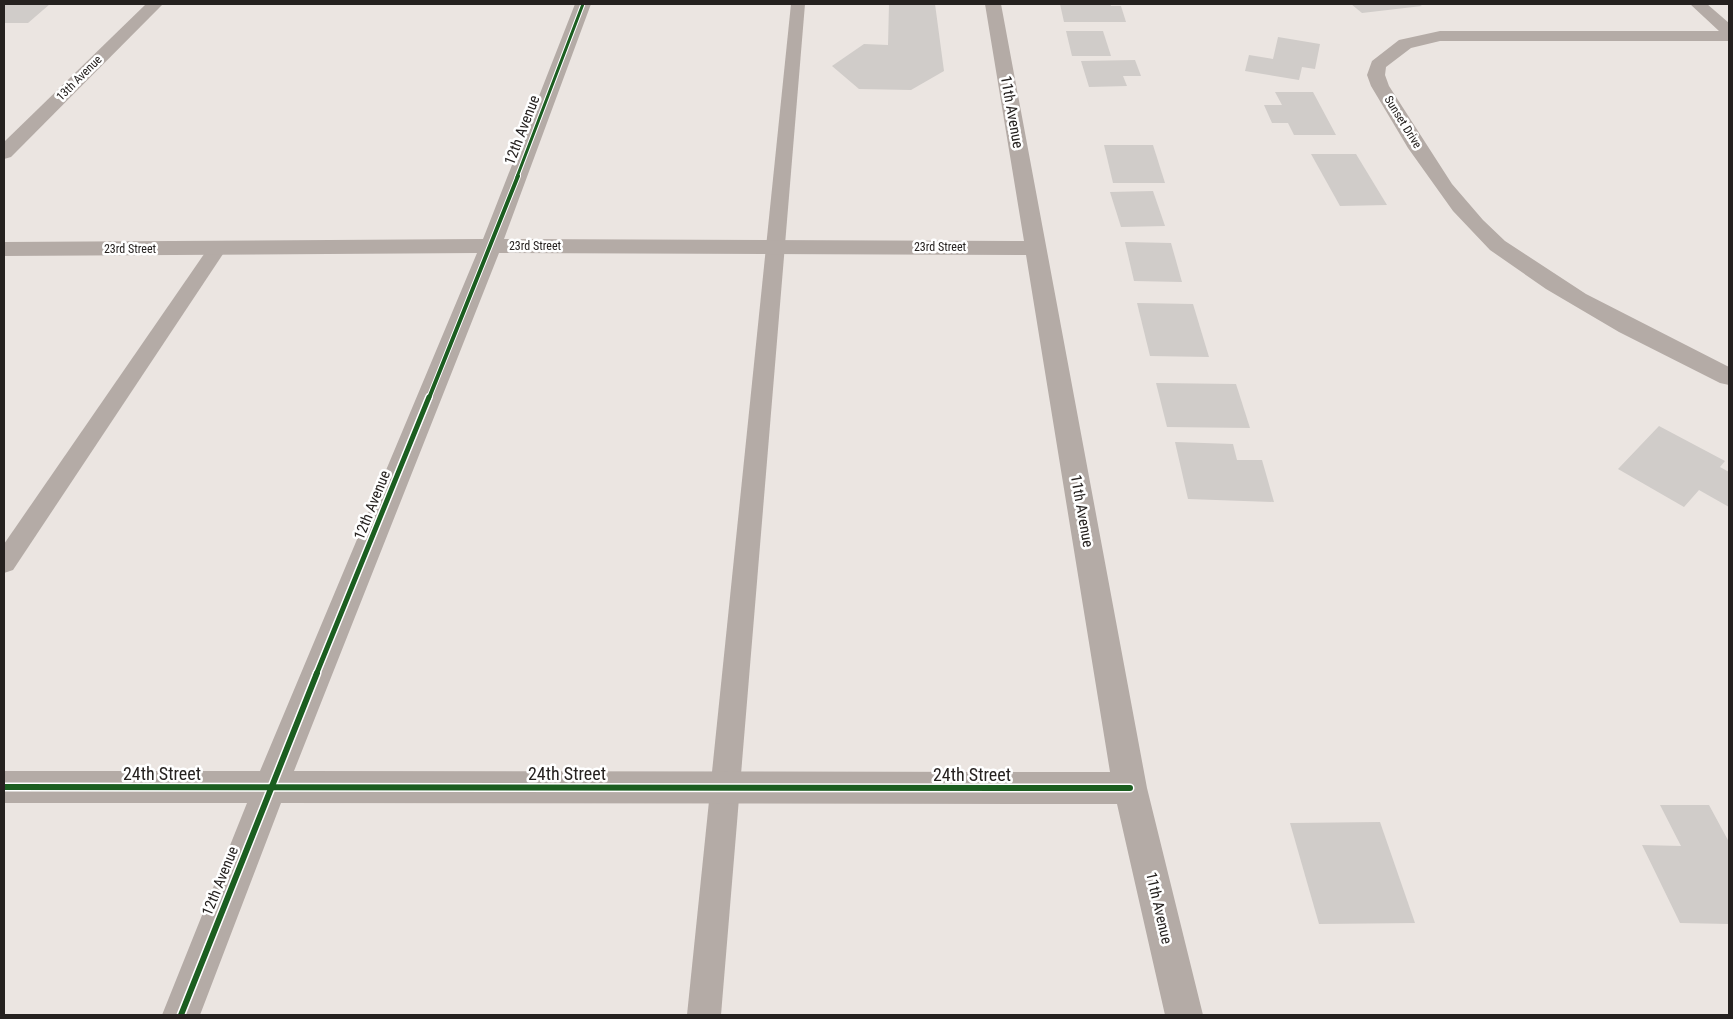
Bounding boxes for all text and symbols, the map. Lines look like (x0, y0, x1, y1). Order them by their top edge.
street label: 13th Avenue (53, 52, 105, 104)
street label: 11th Avenue (997, 74, 1027, 150)
street label: 12th Avenue (500, 93, 544, 167)
street label: Sunset Drive (1381, 93, 1425, 151)
street label: 23rd Street (509, 239, 562, 253)
street label: 23rd Street (914, 240, 967, 254)
street label: 23rd Street (104, 242, 157, 256)
street label: 12th Avenue (350, 468, 394, 542)
street label: 11th Avenue (1067, 473, 1097, 549)
street label: 24th Street (123, 763, 201, 784)
street label: 24th Street (528, 763, 606, 784)
street label: 24th Street (933, 764, 1011, 785)
street label: 12th Avenue (198, 844, 242, 918)
street label: 11th Avenue (1142, 870, 1176, 946)

